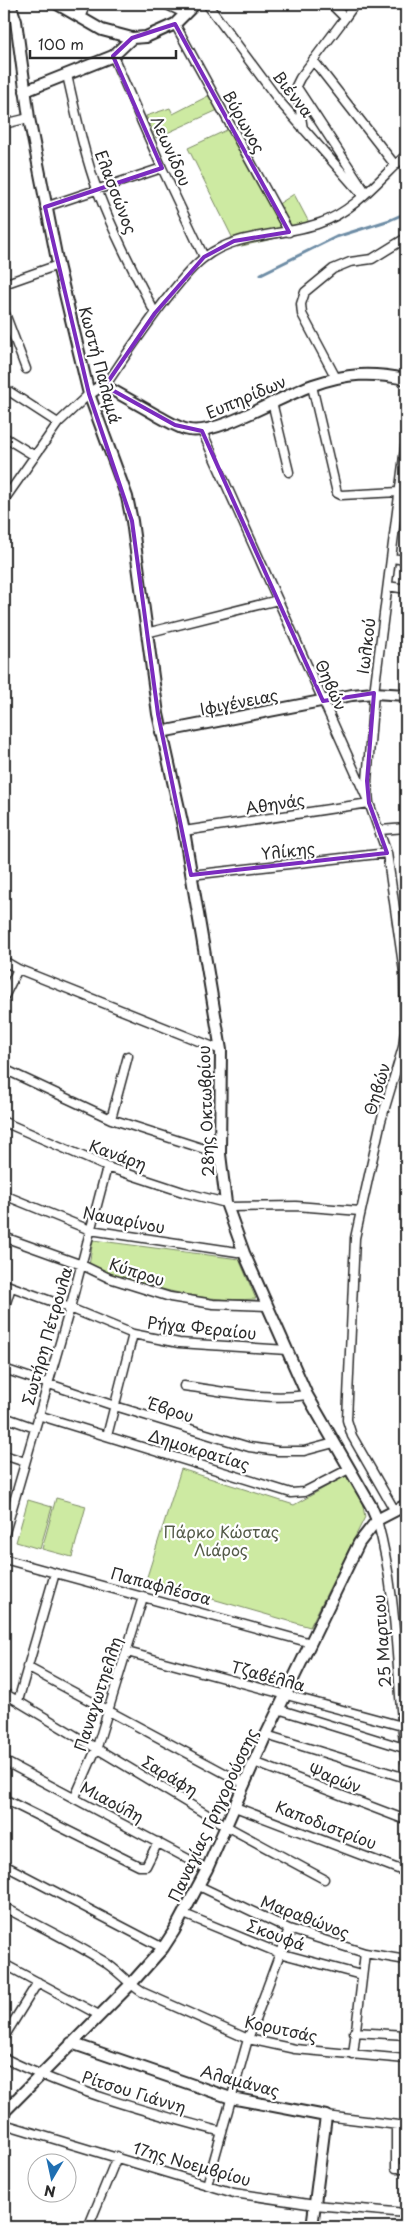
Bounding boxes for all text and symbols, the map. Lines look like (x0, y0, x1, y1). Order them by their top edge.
scale bar (30, 28, 176, 60)
text: 100 m (38, 32, 84, 55)
street label: Βιέννα (268, 65, 320, 122)
street label: Βύρωνος (218, 86, 272, 157)
street label: Λεωνίδου (146, 112, 198, 190)
street label: Ελασσώνος (90, 146, 144, 237)
street label: Κωστή Παλαμά (74, 303, 128, 426)
street label: Ευπηρίδων (202, 368, 290, 424)
street label: Ιωλκού (350, 616, 380, 675)
street label: Θηβών (310, 655, 354, 714)
street label: Ιφιγένειας (198, 682, 280, 720)
street label: Αθηνάς (243, 786, 306, 820)
street label: Υλίκης (260, 835, 316, 865)
street label: 28ης Οκτωβρίου (191, 1045, 219, 1177)
street label: Θηβών (357, 1060, 395, 1118)
street label: Κανάρη (86, 1133, 151, 1176)
street label: Ναυαρίνου (81, 1199, 167, 1239)
street label: Κύπρου (106, 1251, 168, 1291)
street label: Σωτήρη Πέτρουλα (15, 1263, 77, 1407)
street label: Ρήγα Φεραίου (146, 1309, 258, 1345)
street label: Έβρου (143, 1390, 197, 1428)
street label: Δημοκρατίας (146, 1422, 253, 1476)
park label: Πάρκο Κώστας Λιάρος (163, 1519, 279, 1561)
street label: Παπαφλέσσα (108, 1560, 214, 1610)
street label: 25 Μαρτιου (366, 1594, 396, 1688)
street label: Παναγωτηελλη (67, 1633, 127, 1754)
street label: Τζαβέλλα (228, 1654, 308, 1697)
street label: Παναγίας Γρηγορούσσης (161, 1724, 263, 1905)
street label: Σαράφη (138, 1749, 203, 1801)
street label: Ψαρών (305, 1756, 365, 1798)
street label: Μιαούλη (77, 1774, 148, 1828)
street label: Καποδιστρίου (272, 1794, 381, 1854)
street label: Μαραθώνος (258, 1888, 353, 1944)
street label: Σκουφά (244, 1912, 309, 1956)
street label: Κορυτσάς (243, 2009, 320, 2047)
street label: Αλαμάνας (198, 2058, 282, 2102)
street label: Ρίτσου Γιάννη (79, 2064, 189, 2118)
street label: 17ης Νοεμβρίου (130, 2135, 254, 2191)
north arrow (28, 2154, 78, 2204)
text: N (43, 2180, 57, 2203)

